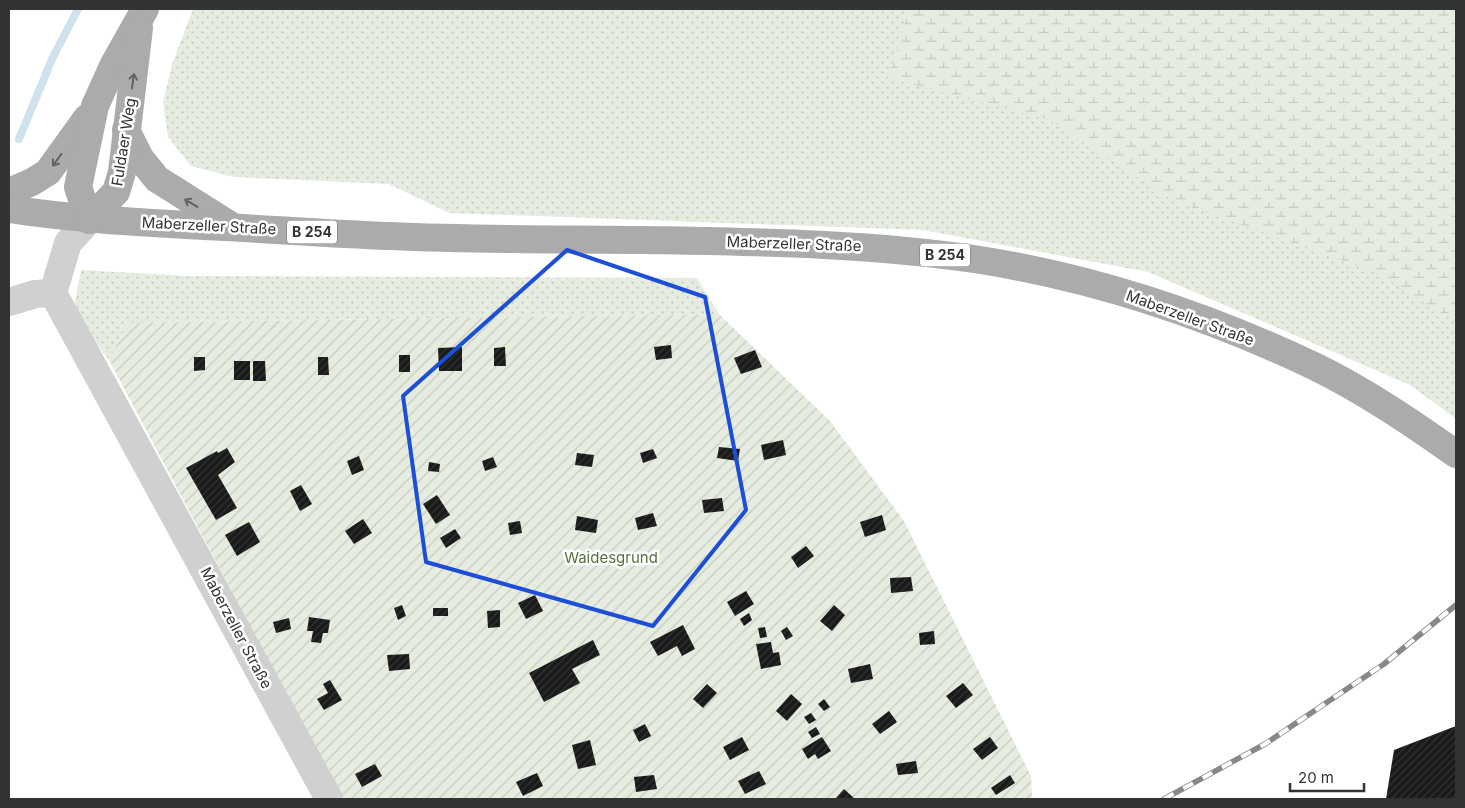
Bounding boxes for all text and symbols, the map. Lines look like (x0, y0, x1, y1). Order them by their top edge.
one-way arrow (129, 74, 139, 90)
street label: Fuldaer Weg (107, 96, 140, 187)
one-way arrow (51, 153, 62, 166)
one-way arrow (185, 197, 199, 207)
street label: Maberzeller Straße (141, 212, 277, 239)
road number: B 254 (287, 220, 337, 243)
street label: Maberzeller Straße (726, 232, 862, 255)
road number: B 254 (920, 244, 970, 266)
street label: Maberzeller Straße (1124, 286, 1257, 350)
park label: Waidesgrund (564, 548, 658, 567)
street label: Maberzeller Straße (196, 564, 276, 692)
scale bar (1290, 760, 1364, 792)
text: 20 m (1298, 768, 1334, 787)

